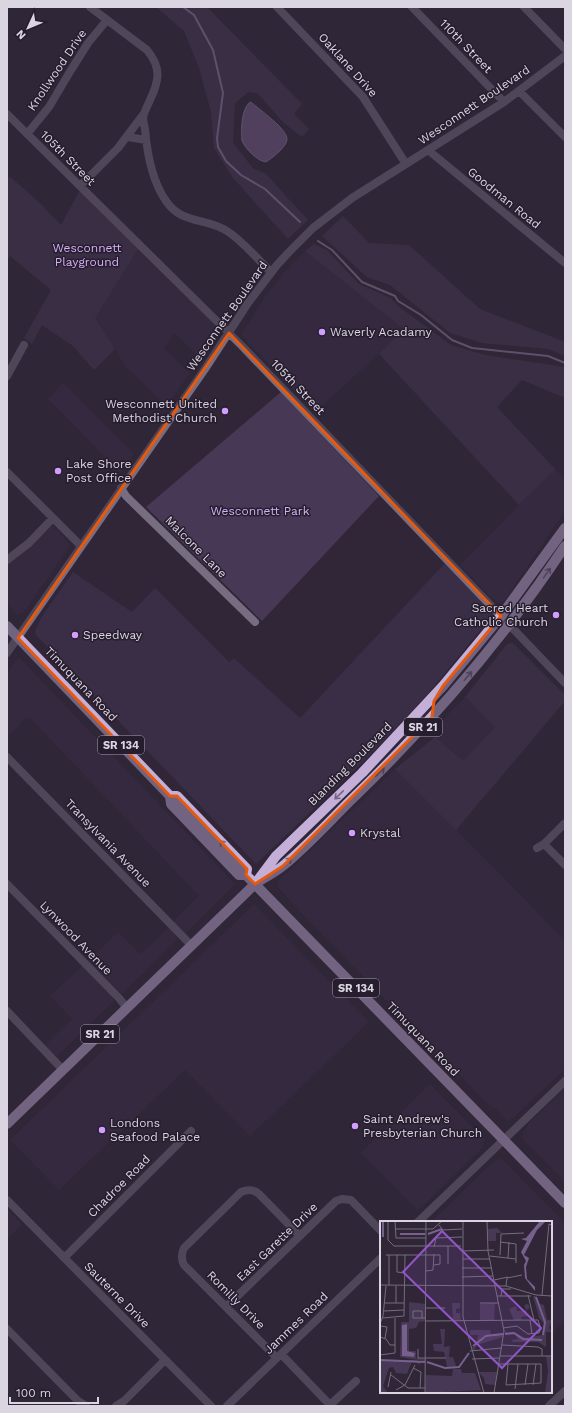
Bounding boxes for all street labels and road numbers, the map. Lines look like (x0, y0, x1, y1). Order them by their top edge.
street label: 110th Street (437, 16, 495, 76)
street label: Knollwood Drive (25, 27, 90, 113)
street label: Oaklane Drive (316, 30, 380, 100)
street label: Wesconnett Boulevard (416, 62, 532, 148)
street label: 105th Street (38, 128, 98, 188)
street label: Goodman Road (465, 164, 543, 232)
street label: Wesconnett Boulevard (184, 258, 270, 374)
street label: 105th Street (268, 356, 328, 418)
street label: Malcone Lane (162, 513, 230, 581)
street label: Timuquana Road (42, 644, 120, 724)
road number: SR 21 (404, 718, 442, 736)
street label: Blanding Boulevard (305, 719, 395, 809)
road number: SR 134 (98, 736, 144, 754)
street label: Transylvania Avenue (62, 796, 154, 890)
street label: Lynwood Avenue (37, 898, 115, 978)
road number: SR 134 (333, 979, 379, 997)
street label: Timuquana Road (384, 999, 462, 1079)
road number: SR 21 (81, 1025, 119, 1043)
street label: Chadroe Road (85, 1152, 153, 1220)
street label: East Garette Drive (234, 1200, 320, 1284)
street label: Sauterne Drive (81, 1259, 153, 1331)
street label: Romilly Drive (204, 1268, 268, 1332)
street label: Jammes Road (261, 1289, 331, 1357)

